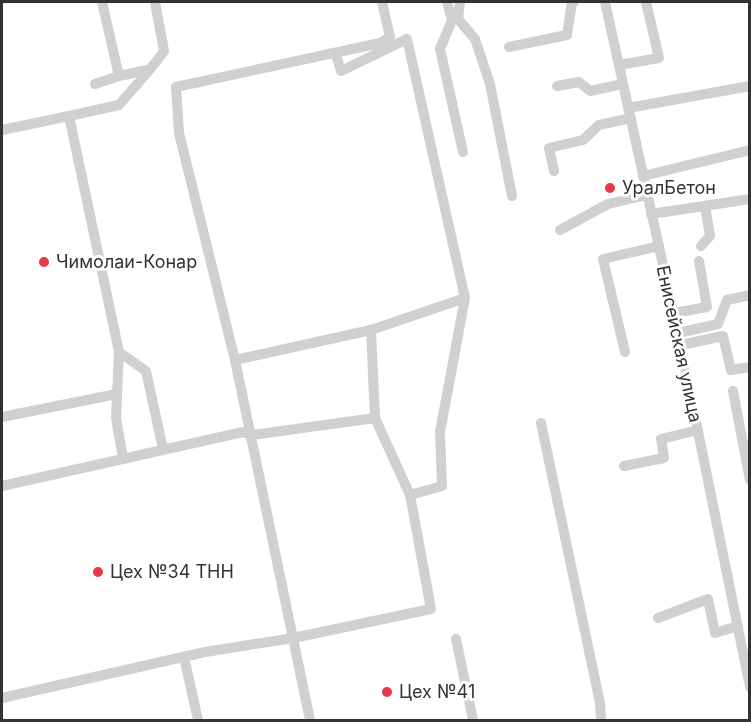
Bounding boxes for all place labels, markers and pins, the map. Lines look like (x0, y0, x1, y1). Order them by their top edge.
place label: УралБетон (622, 177, 716, 198)
marker: УралБетон (603, 181, 617, 195)
place label: Чимолаи-Конар (56, 251, 197, 272)
marker: Чимолаи-Конар (37, 255, 51, 269)
place label: Цех №34 ТНН (110, 561, 234, 582)
marker: Цех №34 ТНН (91, 565, 105, 579)
place label: Цех №41 (399, 681, 475, 702)
marker: Цех №41 (380, 685, 394, 699)

